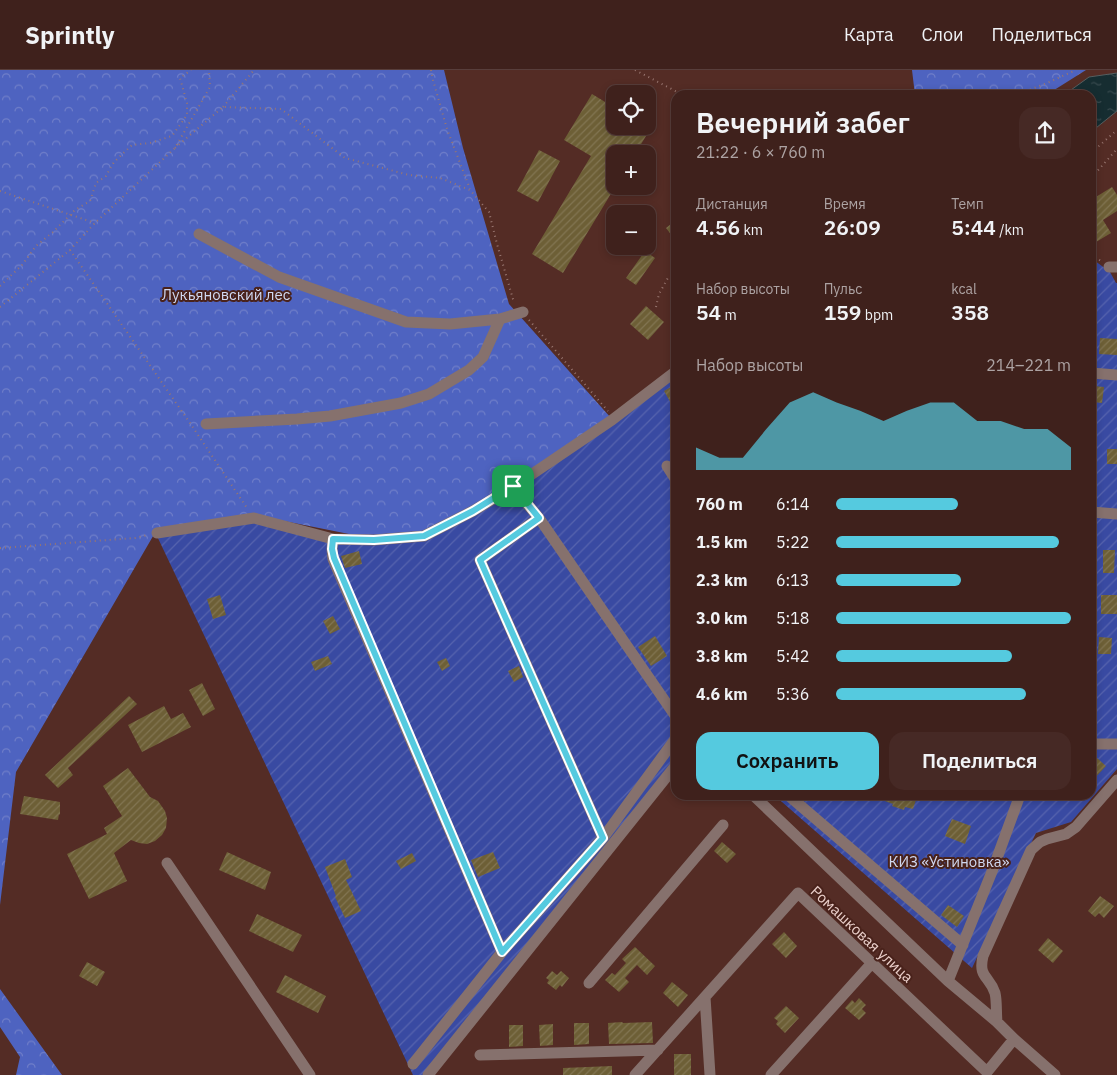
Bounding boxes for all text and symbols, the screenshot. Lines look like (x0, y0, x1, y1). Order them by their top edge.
text: Sprintly (25, 19, 115, 51)
text: Карта (844, 23, 894, 46)
text: Слои (922, 23, 964, 46)
text: Поделиться (992, 23, 1092, 46)
map controls (606, 85, 656, 255)
button: locate (606, 85, 656, 135)
text: Вечерний забег (696, 104, 910, 141)
button: share (1019, 107, 1071, 159)
text: 21:22 · 6 × 760 m (696, 142, 825, 162)
button: + (606, 145, 656, 195)
text: Дистанция (696, 195, 768, 213)
text: Время (824, 195, 866, 213)
text: Темп (951, 195, 984, 213)
button: − (606, 205, 656, 255)
text: 4.56 (696, 213, 740, 241)
text: 26:09 (824, 213, 881, 241)
text: 5:44 (951, 213, 996, 241)
text: km (740, 221, 763, 239)
text: /km (996, 221, 1024, 239)
text: Набор высоты (696, 280, 790, 298)
text: Пульс (824, 280, 862, 298)
text: kcal (951, 280, 977, 298)
park label: Лукьяновский лес (162, 285, 291, 304)
text: 54 (696, 298, 721, 326)
text: 159 (824, 298, 861, 326)
text: 358 (951, 298, 989, 326)
text: m (721, 306, 737, 324)
text: bpm (861, 306, 893, 324)
text: Набор высоты (696, 355, 803, 375)
text: 214–221 m (986, 355, 1071, 375)
pin (492, 465, 534, 507)
icon: arrive (499, 472, 527, 500)
text: 760 m (696, 494, 743, 514)
text: 6:14 (776, 494, 809, 514)
text: 1.5 km (696, 532, 747, 552)
text: 5:22 (776, 532, 809, 552)
text: 2.3 km (696, 570, 747, 590)
text: 6:13 (776, 570, 809, 590)
text: 3.0 km (696, 608, 747, 628)
text: 5:18 (776, 608, 809, 628)
text: 3.8 km (696, 646, 747, 666)
text: 5:42 (776, 646, 809, 666)
text: 4.6 km (696, 684, 747, 704)
text: 5:36 (776, 684, 809, 704)
button: Сохранить (696, 732, 879, 790)
button: Поделиться (889, 732, 1071, 790)
park label: КИЗ «Устиновка» (889, 852, 1010, 871)
street label: Ромашковая улица (807, 882, 917, 986)

